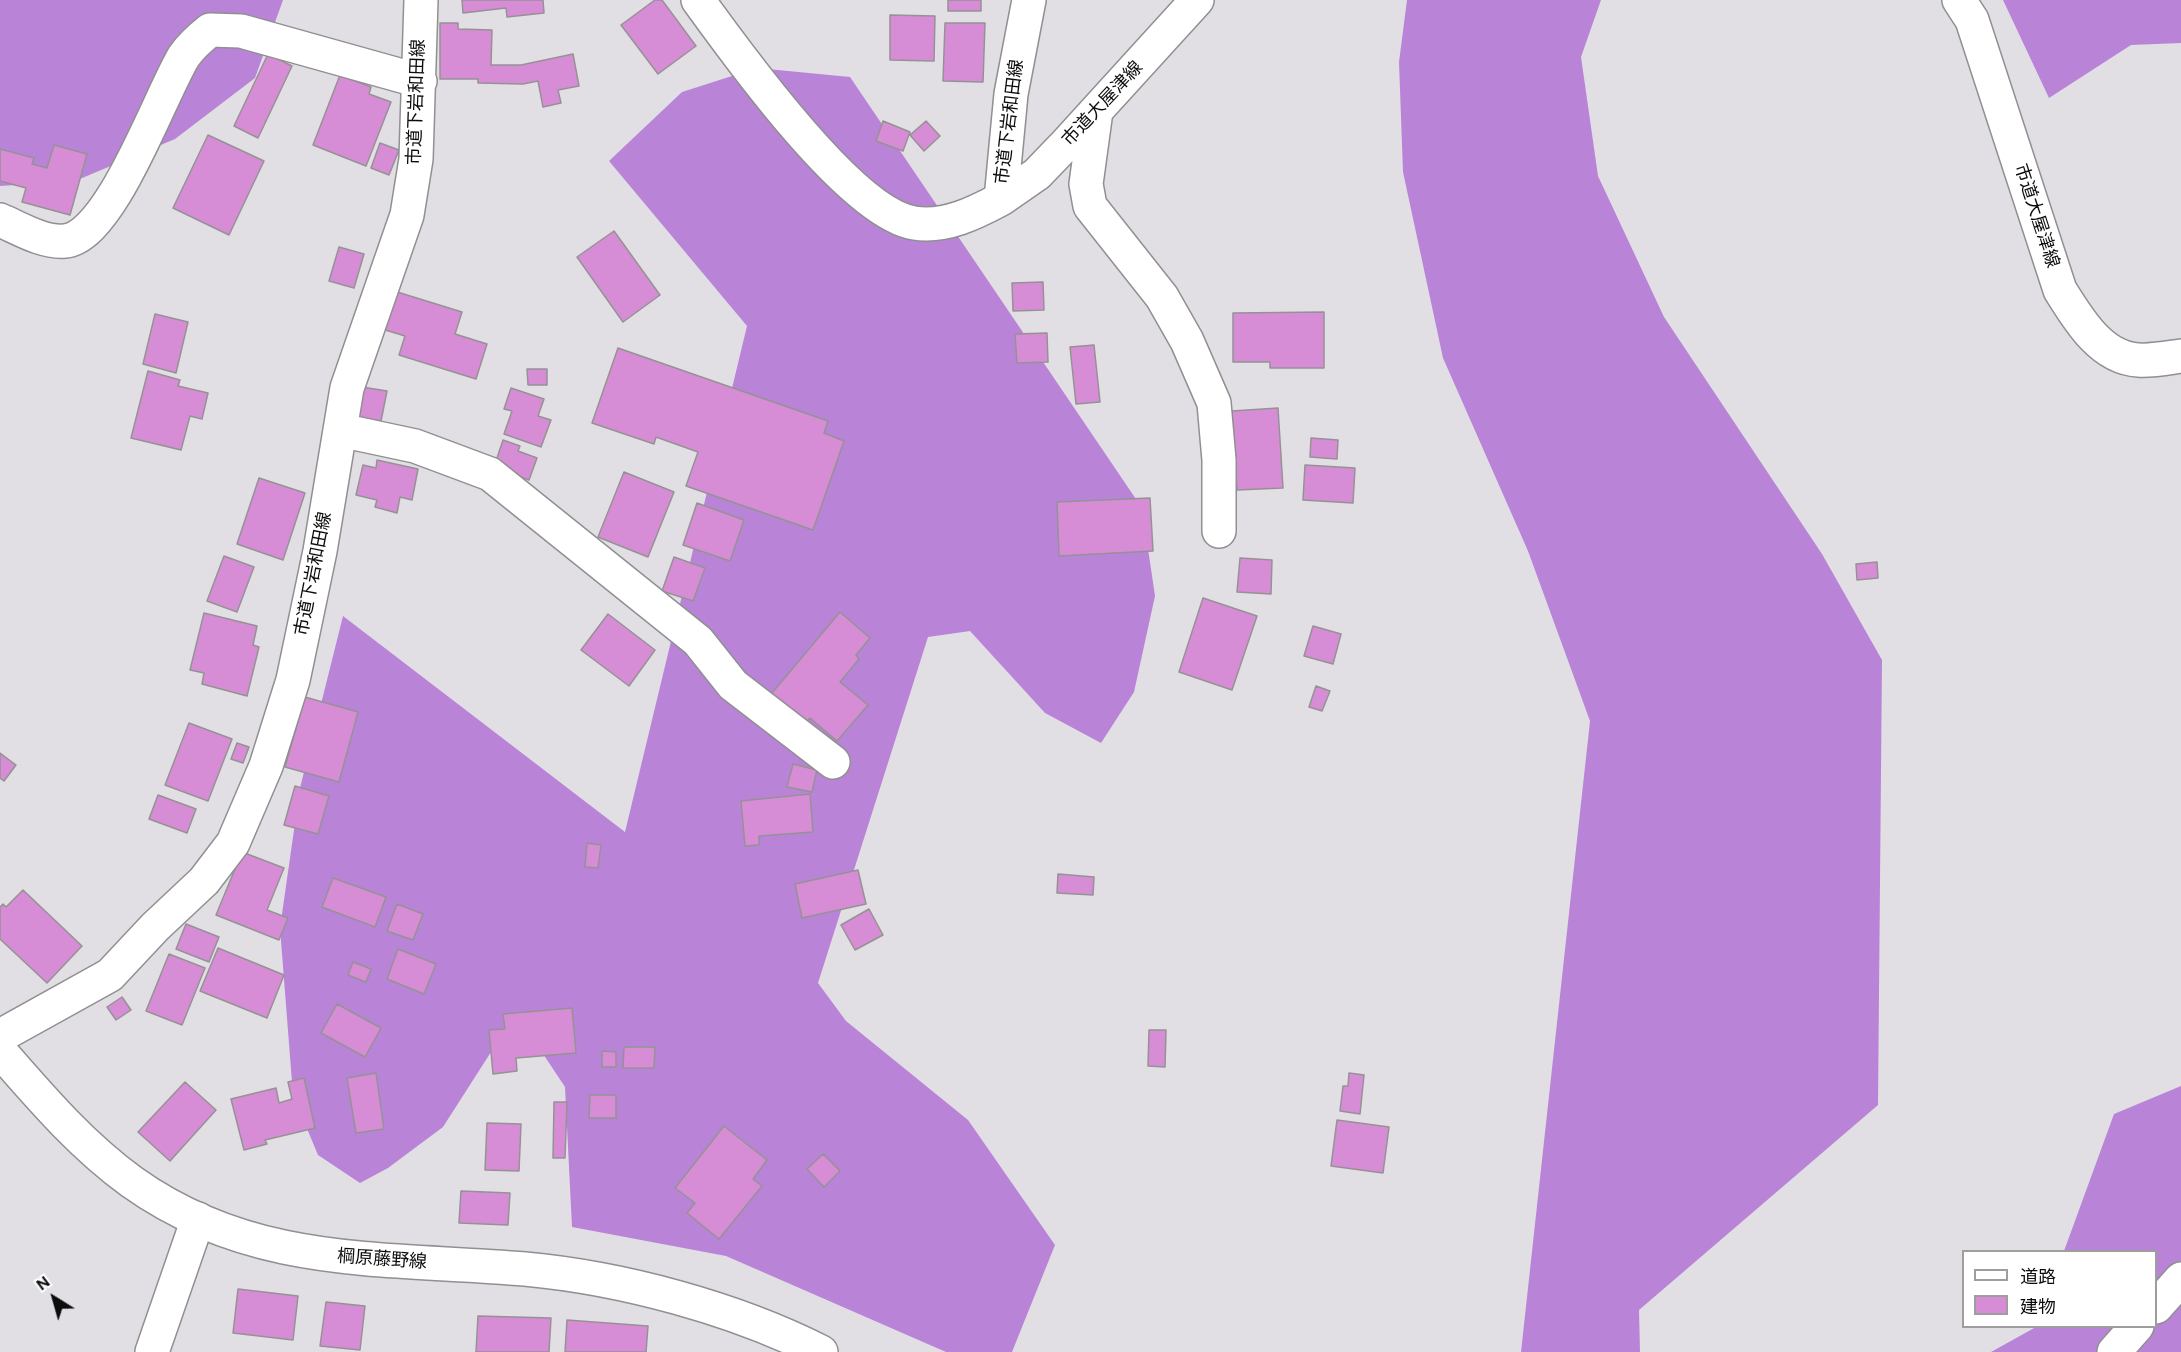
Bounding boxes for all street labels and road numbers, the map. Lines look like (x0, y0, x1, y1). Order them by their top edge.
street label: 市道下岩和田線 (404, 39, 430, 165)
street label: 市道大屋津線 (1058, 57, 1148, 151)
street label: 市道下岩和田線 (992, 58, 1028, 186)
street label: 市道大屋津線 (2009, 161, 2063, 271)
street label: 市道下岩和田線 (291, 510, 337, 638)
street label: 棡原藤野線 (336, 1246, 428, 1274)

